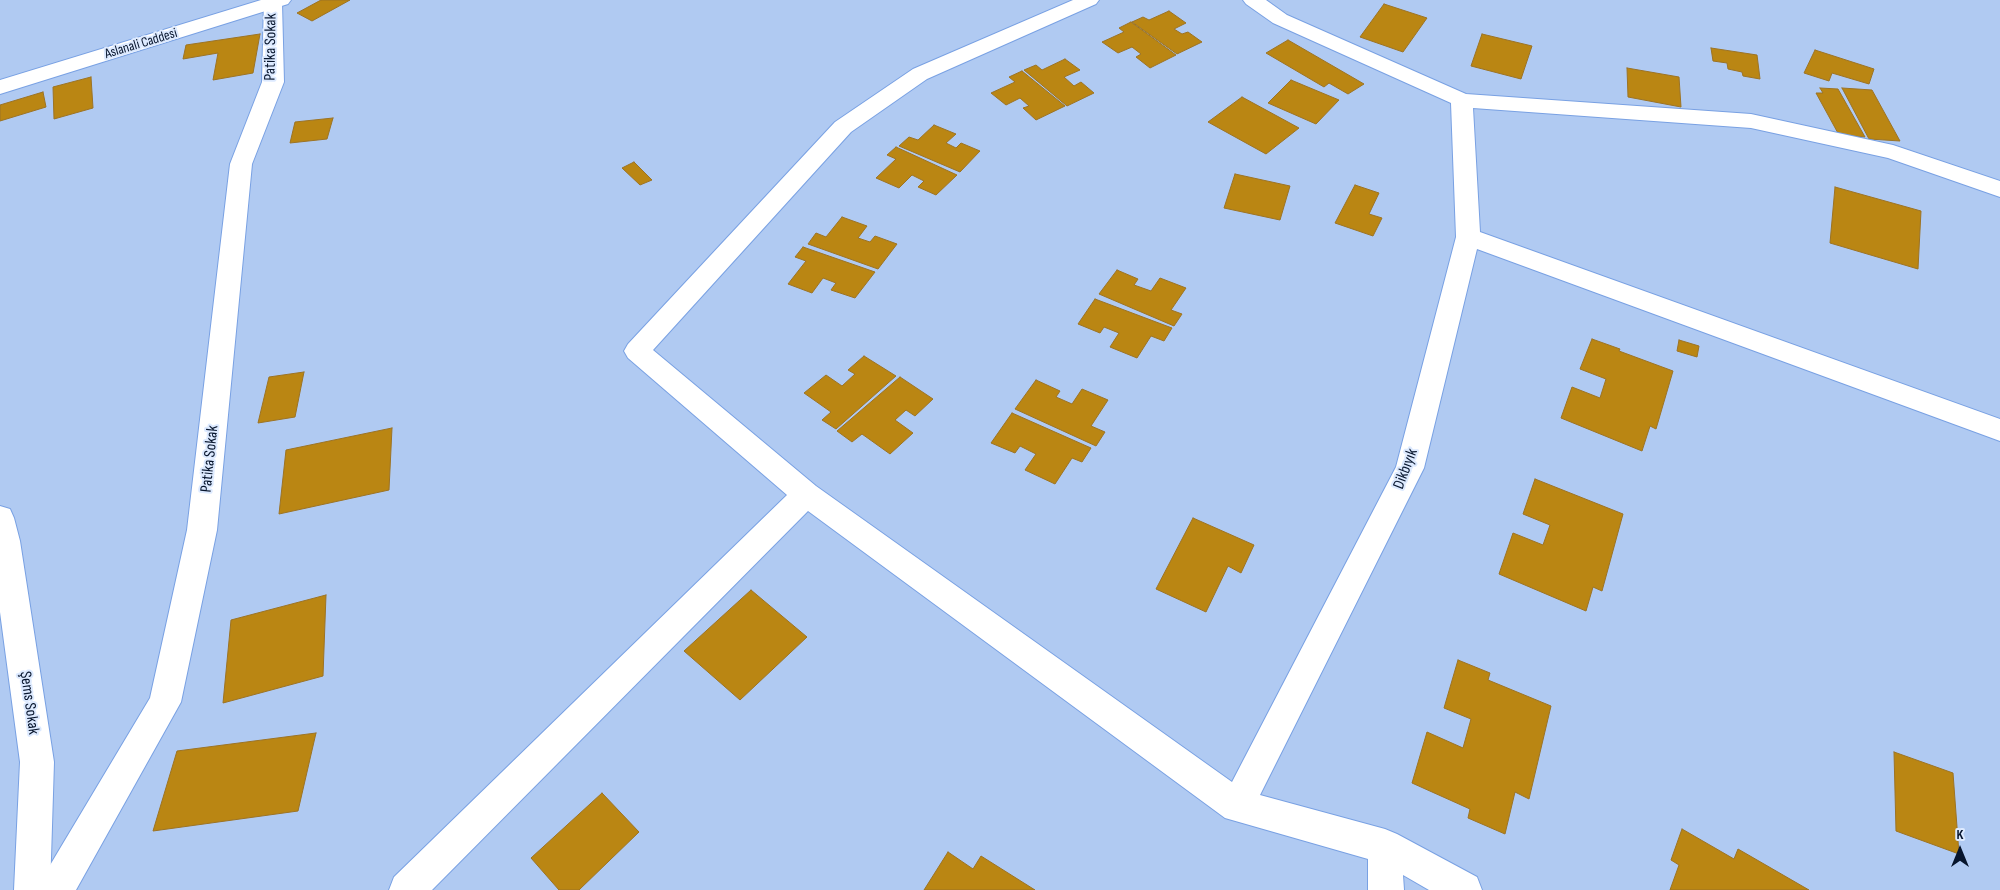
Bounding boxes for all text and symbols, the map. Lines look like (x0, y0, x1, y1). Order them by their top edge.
street label: Patika Sokak (261, 13, 281, 81)
street label: Aslanali Caddesi (103, 25, 179, 63)
street label: Patika Sokak (197, 425, 223, 493)
street label: Dikbıyık (1390, 446, 1422, 492)
street label: Şems Sokak (15, 670, 43, 736)
north arrow (1935, 825, 1985, 875)
text: K (1957, 826, 1963, 843)

